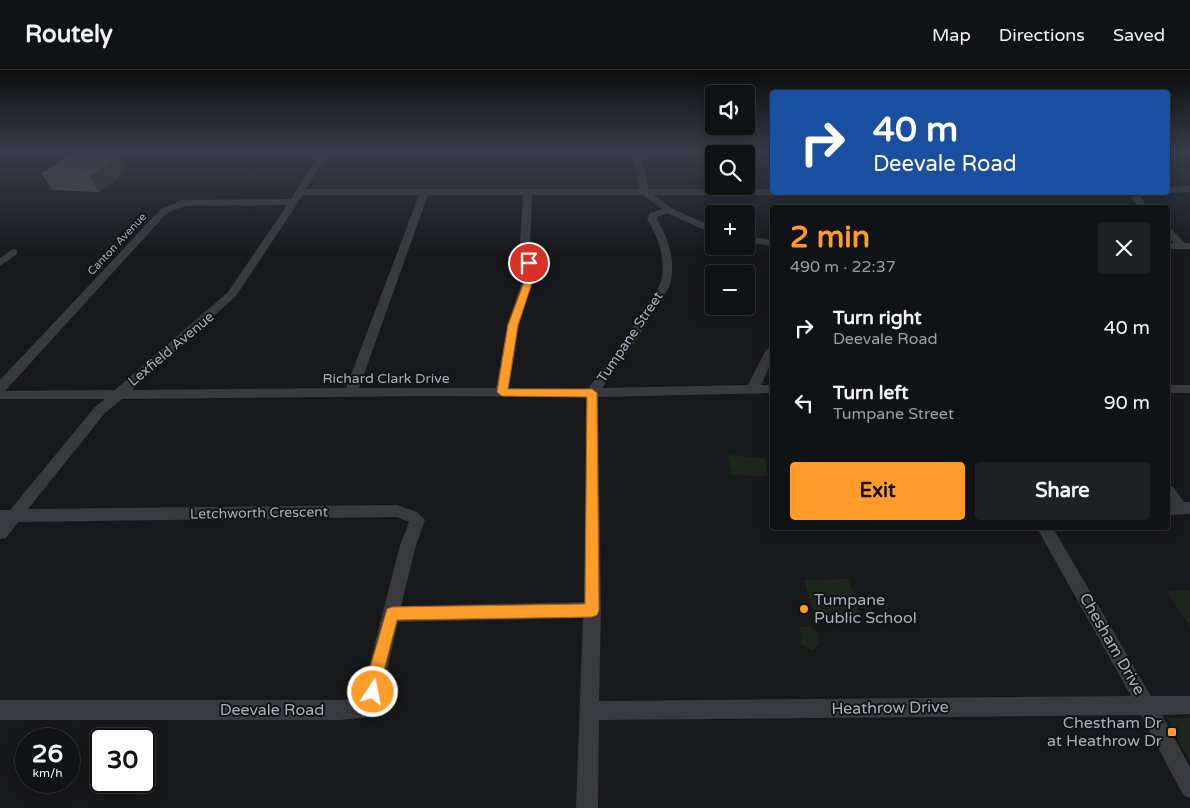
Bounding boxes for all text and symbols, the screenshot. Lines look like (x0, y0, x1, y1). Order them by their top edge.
text: Routely (25, 20, 113, 49)
text: Map (932, 24, 971, 46)
text: Directions (999, 24, 1085, 46)
text: Saved (1113, 24, 1165, 46)
map controls (705, 85, 755, 315)
button: sound (705, 85, 755, 135)
text: 40 m (873, 109, 958, 151)
icon: right (790, 110, 855, 175)
button: search (705, 145, 755, 195)
text: Deevale Road (873, 151, 1017, 177)
button: + (705, 205, 755, 255)
street label: Canton Avenue (85, 210, 149, 278)
text: 2 min (790, 219, 870, 256)
button: close (1098, 222, 1150, 274)
pin (508, 242, 550, 284)
icon: arrive (515, 249, 543, 277)
text: 490 m · 22:37 (790, 257, 896, 277)
button: − (705, 265, 755, 315)
street label: Tumpane Street (593, 288, 667, 386)
text: Turn right (833, 307, 921, 329)
street label: Lexfield Avenue (125, 308, 217, 390)
icon: right (790, 314, 818, 342)
text: 40 m (1104, 317, 1150, 339)
text: Deevale Road (833, 329, 938, 349)
street label: Richard Clark Drive (322, 370, 450, 387)
text: Turn left (833, 382, 909, 404)
icon: left (790, 389, 818, 417)
text: 90 m (1104, 392, 1150, 414)
text: Tumpane Street (833, 404, 954, 424)
button: Exit (790, 462, 965, 520)
button: Share (975, 462, 1150, 520)
street label: Letchworth Crescent (190, 503, 329, 523)
street label: Chesham Drive (1075, 589, 1149, 699)
place label: Tumpane Public School (814, 590, 917, 628)
marker: Tumpane Public School (798, 603, 810, 615)
position arrow (346, 665, 398, 717)
street label: Heathrow Drive (831, 697, 949, 719)
street label: Deevale Road (220, 700, 324, 720)
place label: Chestham Dr at Heathrow Dr (1047, 713, 1163, 751)
marker: Chestham Dr at Heathrow Dr (1166, 726, 1178, 738)
speed limit sign: 30 (90, 728, 155, 793)
text: 26 (32, 739, 63, 769)
text: km/h (32, 766, 63, 780)

